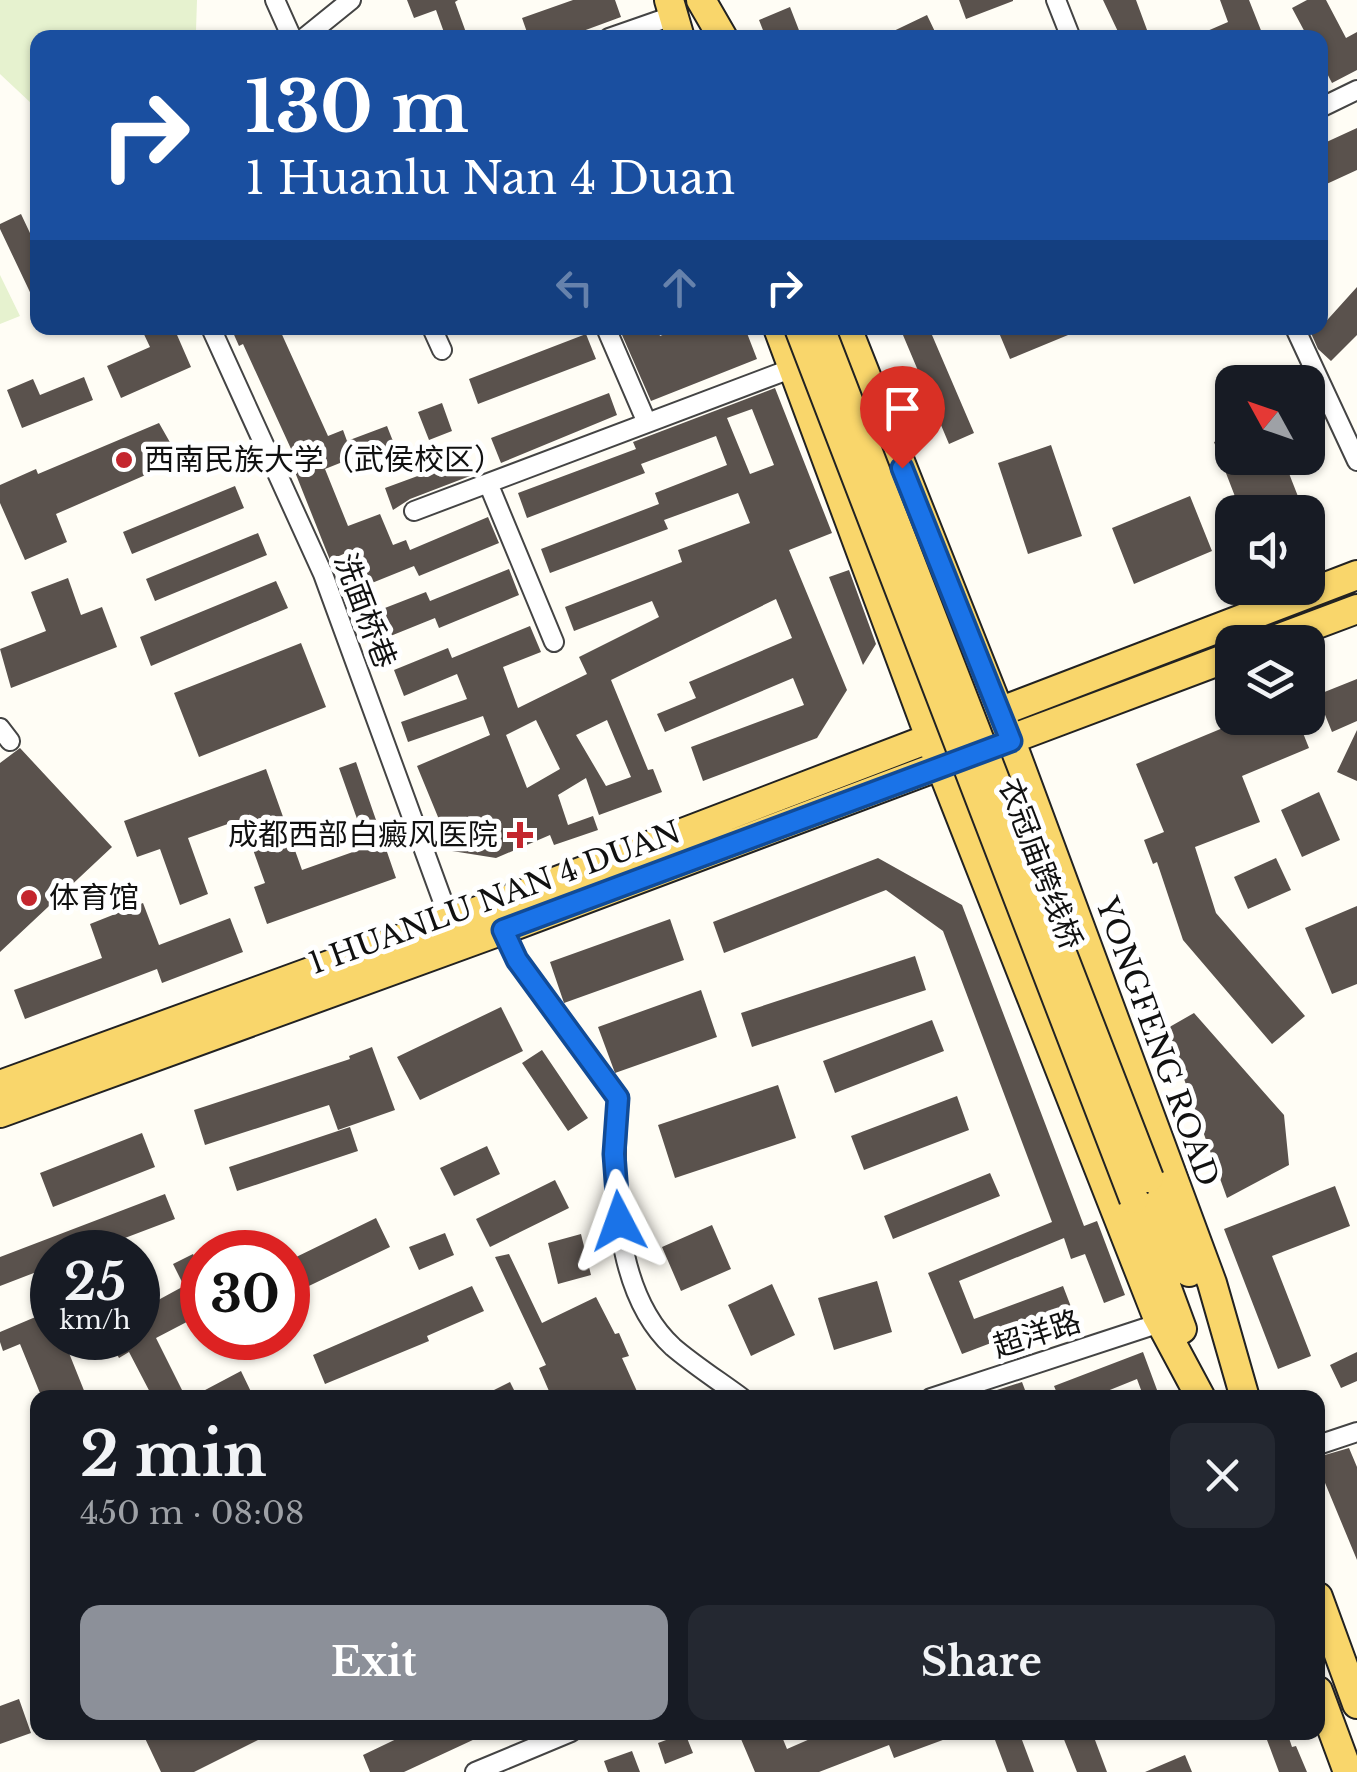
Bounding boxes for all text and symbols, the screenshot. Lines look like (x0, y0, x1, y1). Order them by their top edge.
text: 130 m (245, 64, 469, 151)
icon: right (80, 70, 210, 200)
text: 1 Huanlu Nan 4 Duan (245, 150, 735, 206)
icon: left (547, 260, 602, 315)
icon: ahead (652, 260, 707, 315)
icon: right (757, 260, 812, 315)
north arrow (1215, 365, 1325, 475)
map controls (1215, 365, 1325, 735)
pin (860, 366, 945, 469)
icon: arrive (875, 381, 930, 436)
place label: 西南民族大学（武侯校区） (144, 441, 504, 478)
marker: 西南民族大学（武侯校区） (113, 449, 135, 471)
button: sound (1215, 495, 1325, 605)
street label: 洗面桥巷 (327, 548, 404, 673)
button: layers (1215, 625, 1325, 735)
street label: 衣冠庙跨线桥 (991, 773, 1090, 954)
street label: 1 HUANLU NAN 4 DUAN (304, 813, 686, 982)
place label: 成都西部白癜风医院 (228, 816, 498, 853)
marker: 成都西部白癜风医院 (507, 822, 533, 848)
place label: 体育馆 (49, 879, 139, 916)
marker: 体育馆 (18, 887, 40, 909)
street label: YONGFENG ROAD (1088, 892, 1227, 1191)
position arrow (567, 1169, 671, 1273)
speed limit sign: 30 (180, 1230, 310, 1360)
text: 25 (64, 1251, 126, 1314)
street label: 超洋路 (988, 1302, 1085, 1365)
text: km/h (60, 1305, 130, 1336)
text: 2 min (80, 1418, 267, 1492)
button: close (1170, 1423, 1275, 1528)
text: 450 m · 08:08 (80, 1493, 304, 1533)
button: Exit (80, 1605, 668, 1720)
button: Share (688, 1605, 1275, 1720)

